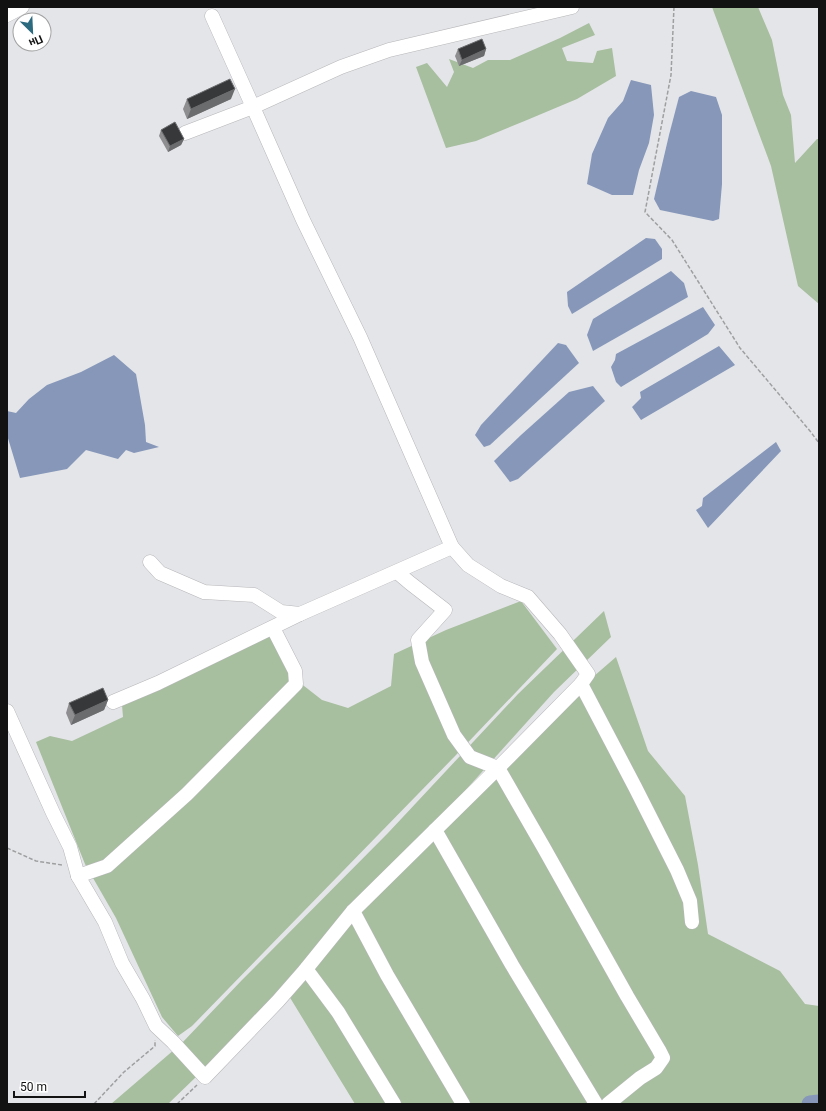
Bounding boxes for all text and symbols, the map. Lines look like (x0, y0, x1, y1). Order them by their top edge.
north arrow (12, 12, 52, 52)
text: Пн (27, 32, 45, 49)
scale bar (14, 1073, 85, 1099)
text: 50 m (20, 1080, 47, 1094)

